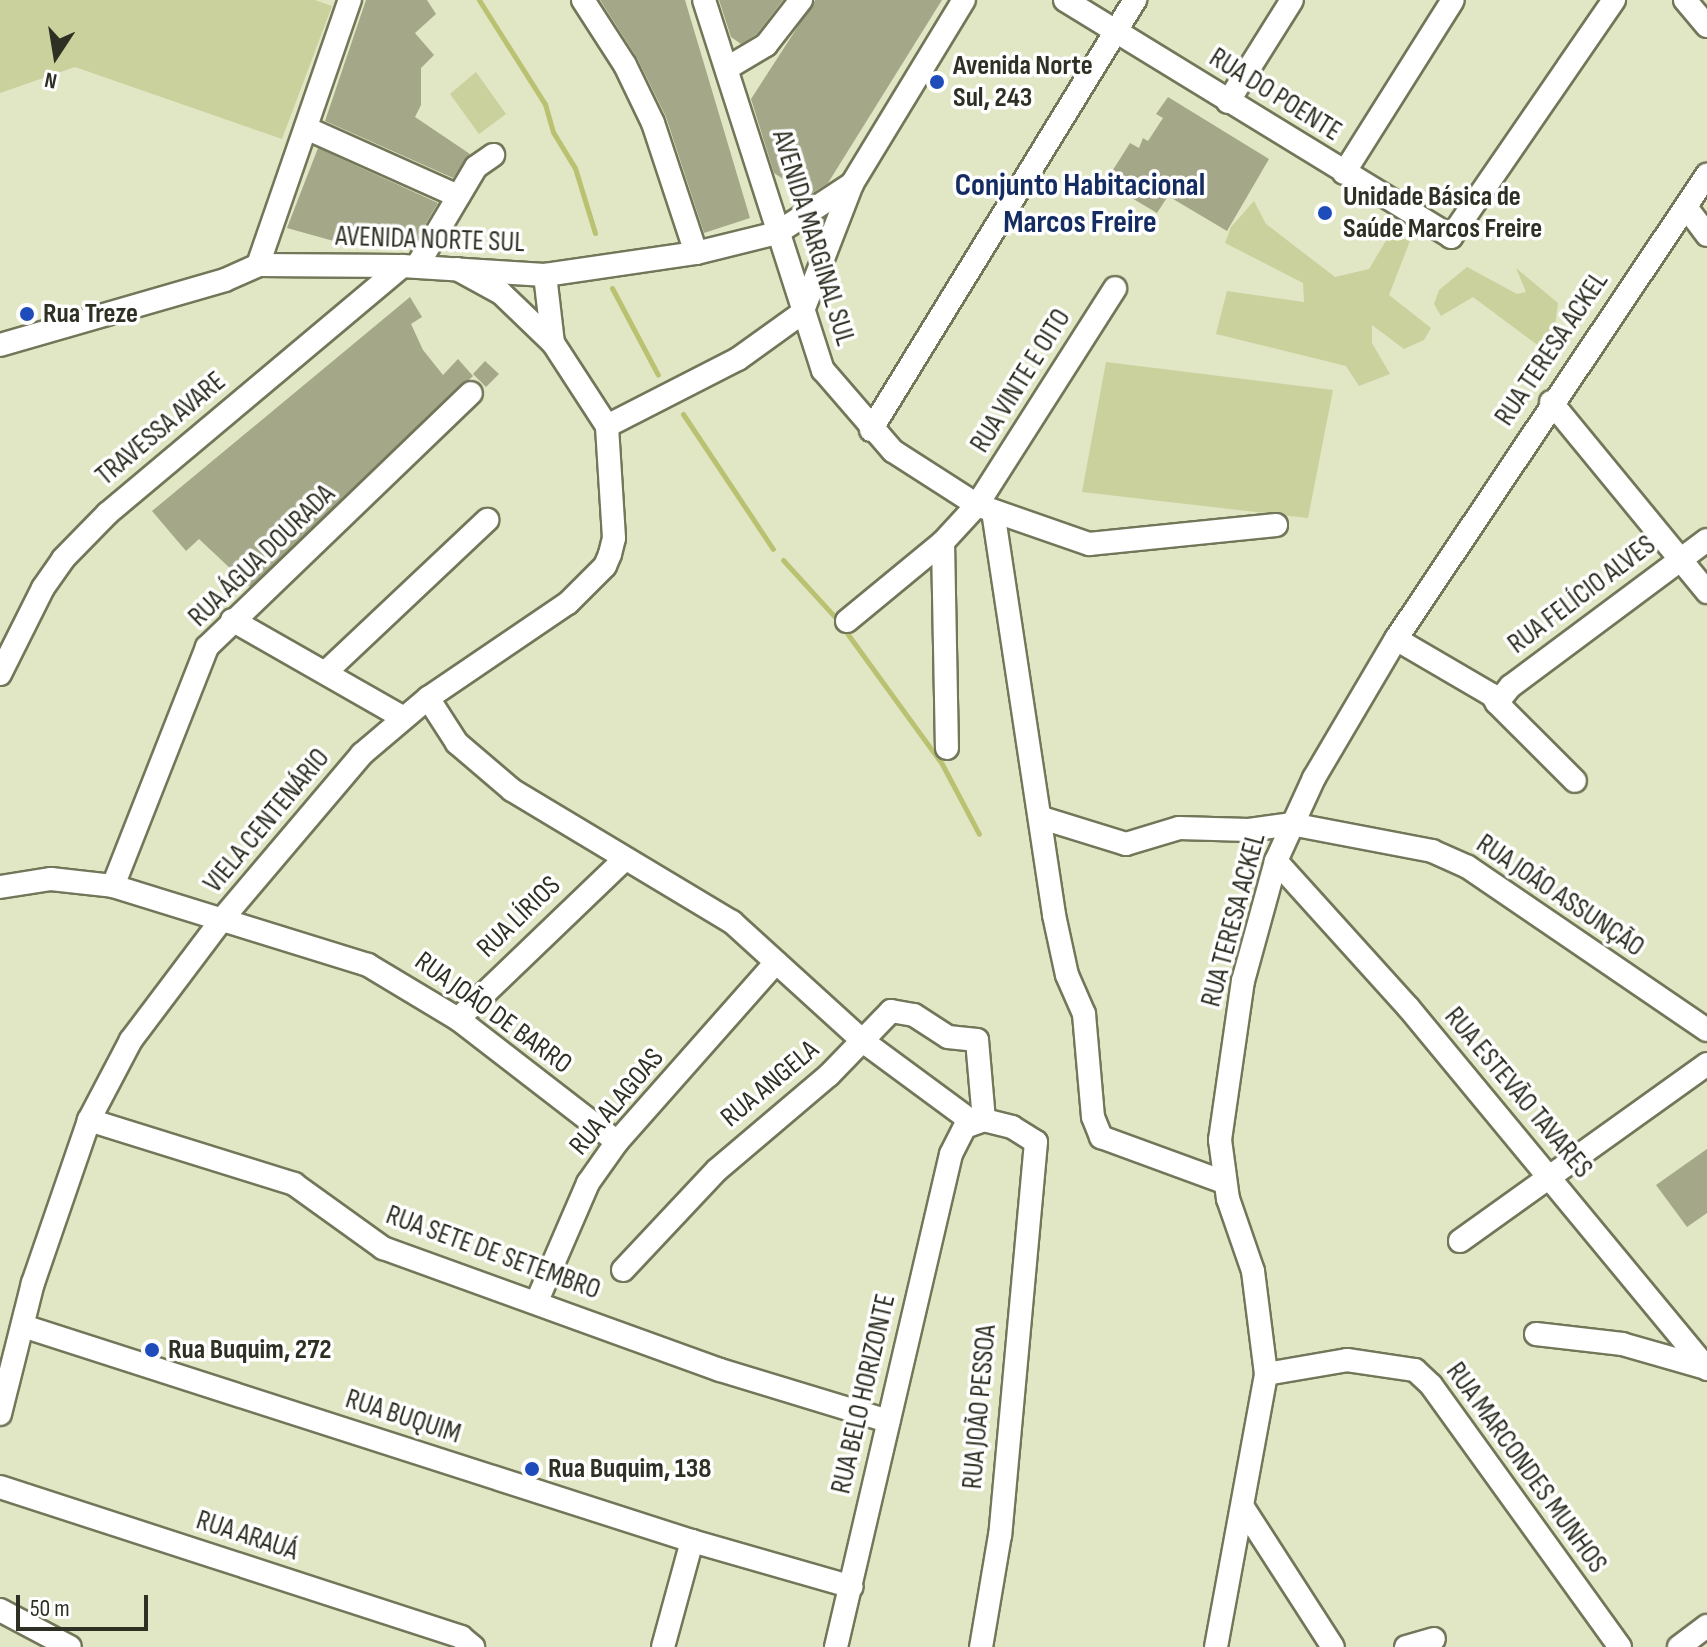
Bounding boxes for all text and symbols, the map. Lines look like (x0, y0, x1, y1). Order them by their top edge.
north arrow (16, 16, 96, 96)
street label: RUA DO POENTE (1203, 41, 1347, 149)
place label: Avenida Norte Sul, 243 (953, 49, 1093, 115)
text: N (42, 66, 59, 94)
marker: Avenida Norte Sul, 243 (928, 73, 946, 91)
street label: AVENIDA MARGINAL SUL (764, 126, 862, 350)
district label: Conjunto Habitacional Marcos Freire (955, 168, 1205, 243)
place label: Unidade Básica de Saúde Marcos Freire (1343, 180, 1542, 246)
marker: Unidade Básica de Saúde Marcos Freire (1314, 202, 1336, 224)
street label: AVENIDA NORTE SUL (335, 220, 525, 260)
street label: RUA TERESA ACKEL (1488, 266, 1616, 432)
place label: Rua Treze (43, 297, 138, 331)
street label: RUA VINTE E OITO (964, 303, 1078, 459)
marker: Rua Treze (18, 305, 36, 323)
street label: TRAVESSA AVARE (89, 365, 233, 493)
street label: RUA ÁGUA DOURADA (182, 478, 342, 634)
street label: RUA FELÍCIO ALVES (1502, 529, 1662, 661)
street label: VIELA CENTENÁRIO (197, 742, 337, 900)
street label: RUA JOÃO ASSUNÇÃO (1470, 828, 1650, 964)
street label: RUA TERESA ACKEL (1195, 829, 1273, 1011)
street label: RUA LÍRIOS (470, 869, 568, 965)
street label: RUA JOÃO DE BARRO (408, 945, 578, 1081)
street label: RUA ESTEVÃO TAVARES (1437, 1001, 1599, 1185)
street label: RUA ANGELA (714, 1033, 826, 1135)
street label: RUA ALAGOAS (563, 1042, 671, 1162)
street label: RUA SETE DE SETEMBRO (381, 1199, 605, 1307)
street label: RUA BELO HORIZONTE (825, 1291, 903, 1497)
street label: RUA JOÃO PESSOA (956, 1323, 1004, 1491)
place label: Rua Buquim, 272 (168, 1333, 332, 1367)
marker: Rua Buquim, 272 (143, 1341, 161, 1359)
street label: RUA MARCONDES MUNHOS (1438, 1356, 1614, 1580)
street label: RUA BUQUIM (341, 1383, 465, 1451)
place label: Rua Buquim, 138 (548, 1452, 712, 1486)
marker: Rua Buquim, 138 (523, 1460, 541, 1478)
street label: RUA ARAUÁ (192, 1504, 302, 1568)
scale bar (20, 1579, 152, 1629)
text: 50 m (30, 1594, 70, 1623)

